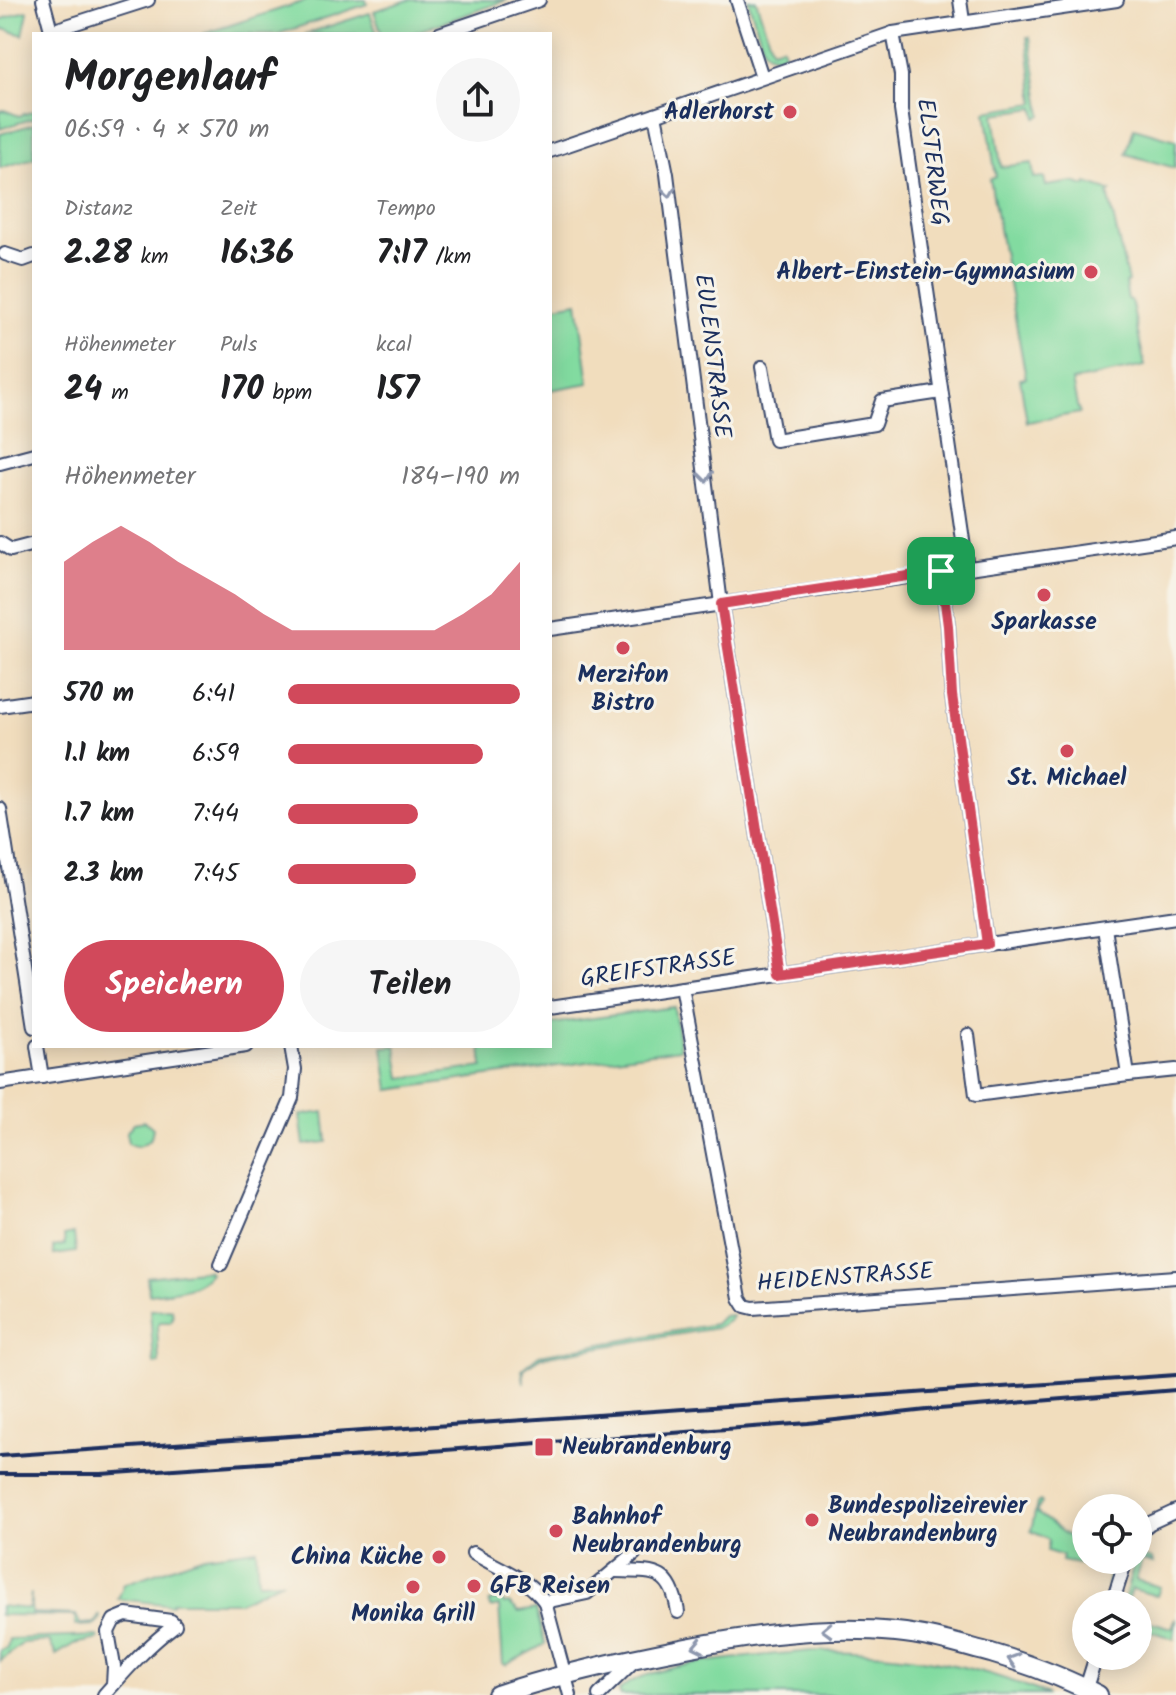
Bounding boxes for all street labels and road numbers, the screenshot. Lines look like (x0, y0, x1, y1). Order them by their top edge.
street label: ELSTERWEG (905, 96, 959, 228)
street label: EULENSTRASSE (683, 271, 742, 441)
street label: GREIFSTRASSE (578, 939, 739, 999)
street label: HEIDENSTRASSE (755, 1252, 936, 1304)

